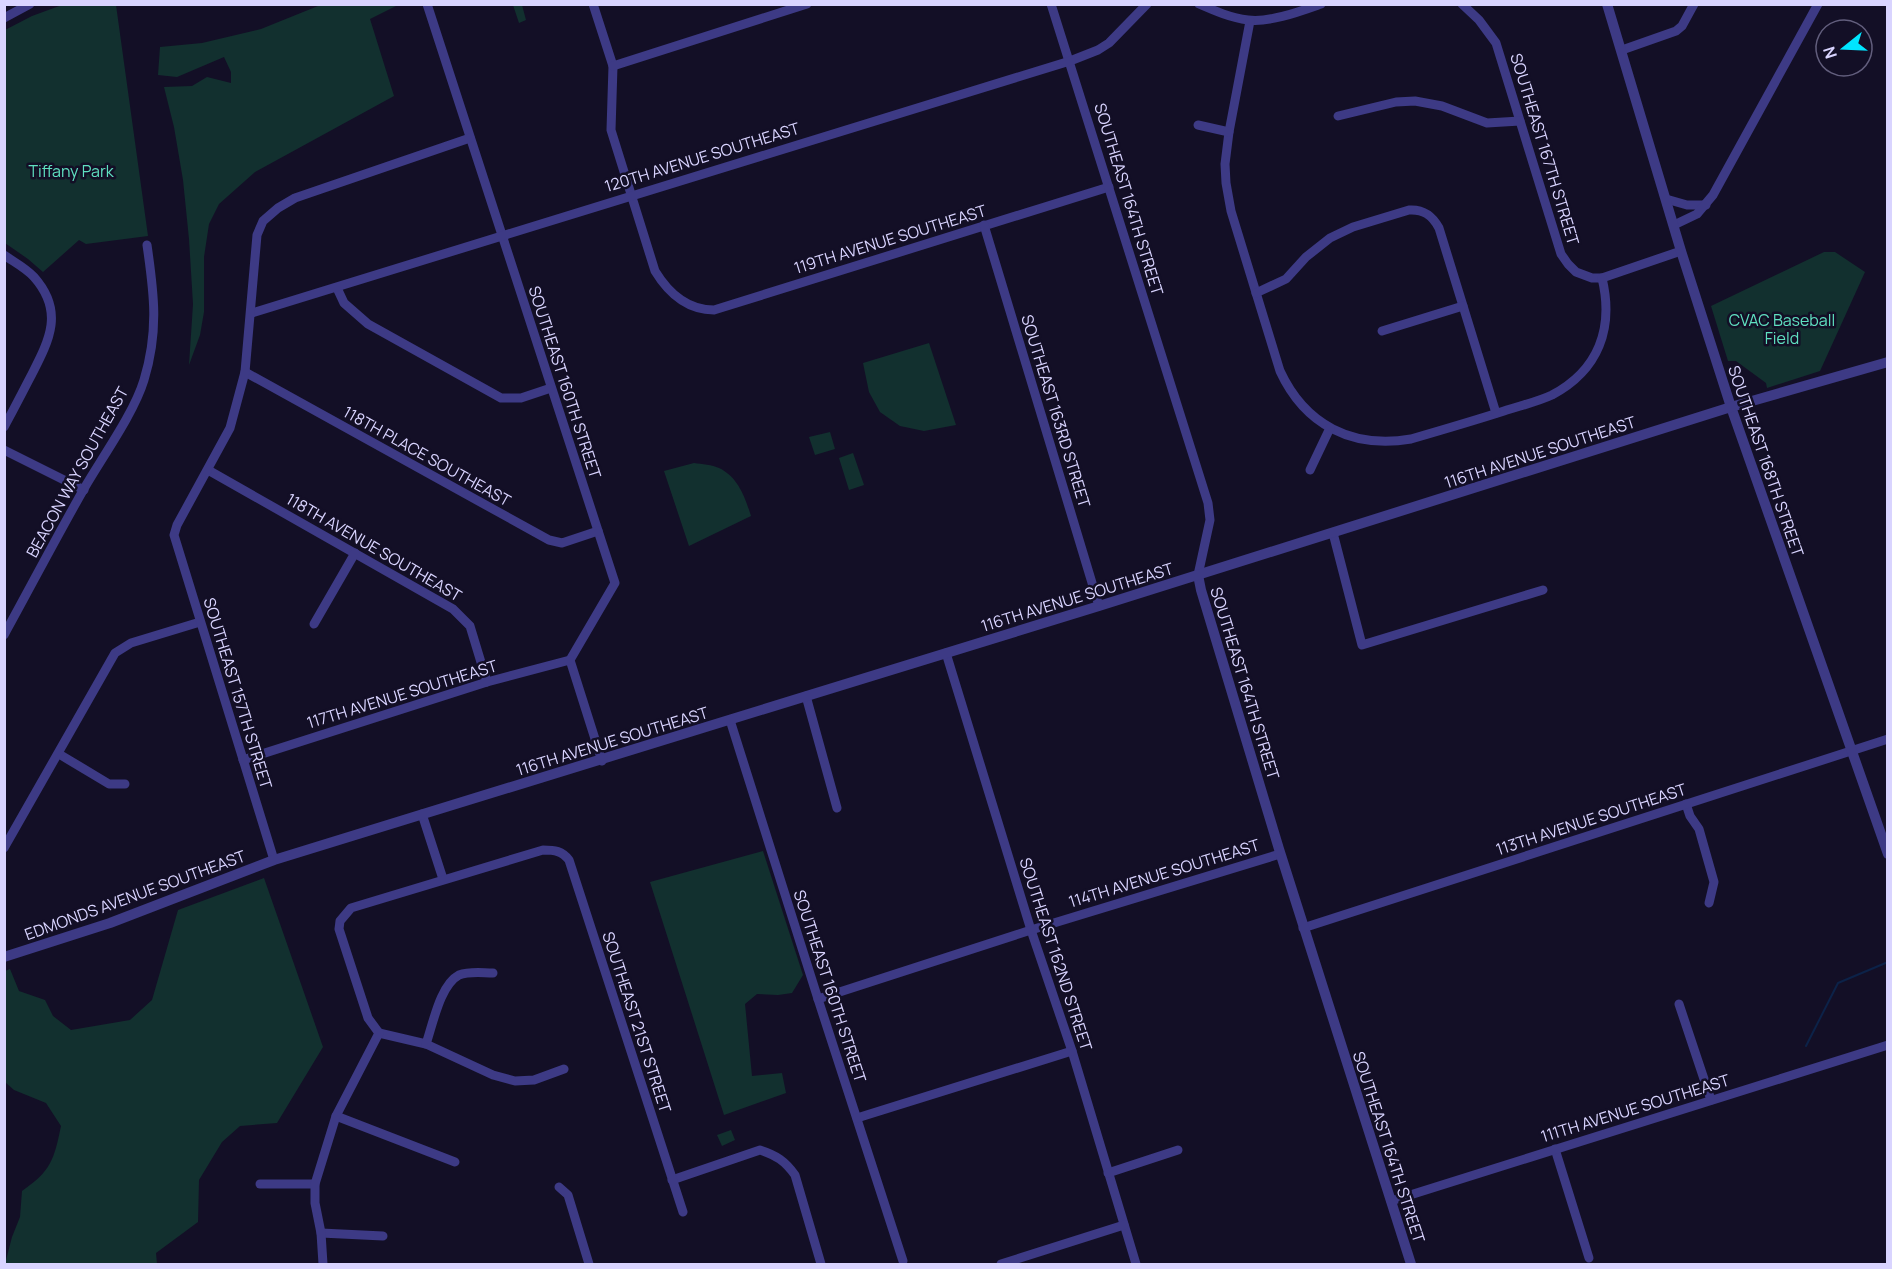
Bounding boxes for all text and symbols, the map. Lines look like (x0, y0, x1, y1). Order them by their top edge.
north arrow (1814, 18, 1874, 78)
text: N (1817, 44, 1842, 62)
street label: SOUTHEAST 167TH STREET (1505, 50, 1585, 248)
street label: SOUTHEAST 164TH STREET (1089, 100, 1169, 298)
street label: 120TH AVENUE SOUTHEAST (602, 117, 803, 197)
park label: Tiffany Park (28, 160, 115, 182)
street label: 119TH AVENUE SOUTHEAST (791, 199, 989, 279)
street label: SOUTHEAST 160TH STREET (523, 283, 607, 481)
park label: CVAC Baseball Field (1729, 309, 1835, 349)
street label: SOUTHEAST 163RD STREET (1016, 312, 1096, 511)
street label: SOUTHEAST 168TH STREET (1723, 363, 1809, 560)
street label: BEACON WAY SOUTHEAST (21, 382, 133, 561)
street label: 118TH PLACE SOUTHEAST (339, 401, 515, 512)
street label: 116TH AVENUE SOUTHEAST (1442, 411, 1639, 493)
street label: 118TH AVENUE SOUTHEAST (282, 488, 466, 607)
street label: 116TH AVENUE SOUTHEAST (978, 557, 1176, 637)
street label: SOUTHEAST 164TH STREET (1205, 584, 1285, 782)
street label: SOUTHEAST 157TH STREET (198, 595, 278, 792)
street label: 117TH AVENUE SOUTHEAST (304, 654, 500, 733)
street label: 116TH AVENUE SOUTHEAST (513, 701, 711, 781)
street label: 113TH AVENUE SOUTHEAST (1493, 778, 1689, 860)
street label: 114TH AVENUE SOUTHEAST (1066, 833, 1263, 913)
street label: EDMONDS AVENUE SOUTHEAST (22, 845, 249, 945)
street label: SOUTHEAST 162ND STREET (1014, 855, 1098, 1054)
street label: SOUTHEAST 160TH STREET (788, 887, 872, 1085)
street label: SOUTHEAST 21ST STREET (597, 929, 677, 1116)
street label: SOUTHEAST 164TH STREET (1348, 1049, 1430, 1246)
street label: 111TH AVENUE SOUTHEAST (1538, 1069, 1732, 1147)

